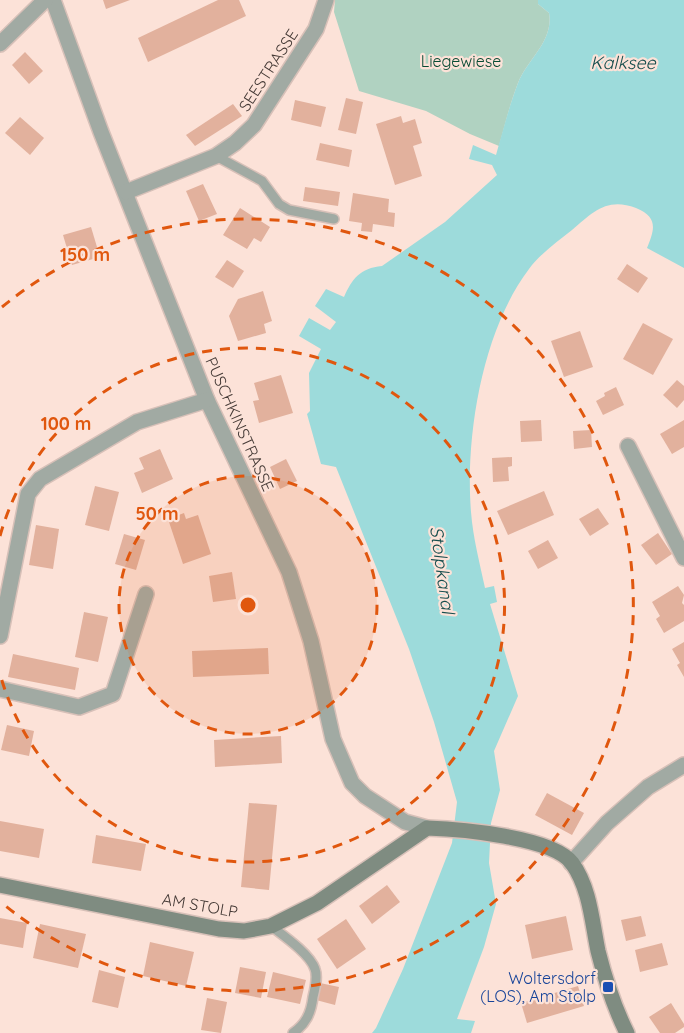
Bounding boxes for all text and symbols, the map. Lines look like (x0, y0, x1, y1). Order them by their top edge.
street label: SEESTRASSE (234, 25, 302, 115)
park label: Liegewiese (421, 51, 501, 71)
water label: Kalksee (590, 51, 657, 74)
text: 150 m (60, 243, 110, 266)
street label: PUSCHKINSTRASSE (201, 354, 279, 494)
text: 100 m (41, 412, 91, 435)
text: 50 m (135, 502, 179, 525)
water label: Stolpkanal (425, 525, 460, 617)
centre of rings (238, 595, 258, 615)
street label: AM STOLP (161, 889, 239, 921)
place label: Woltersdorf (LOS), Am Stolp (480, 968, 596, 1006)
marker: Woltersdorf (LOS), Am Stolp (601, 980, 615, 994)

